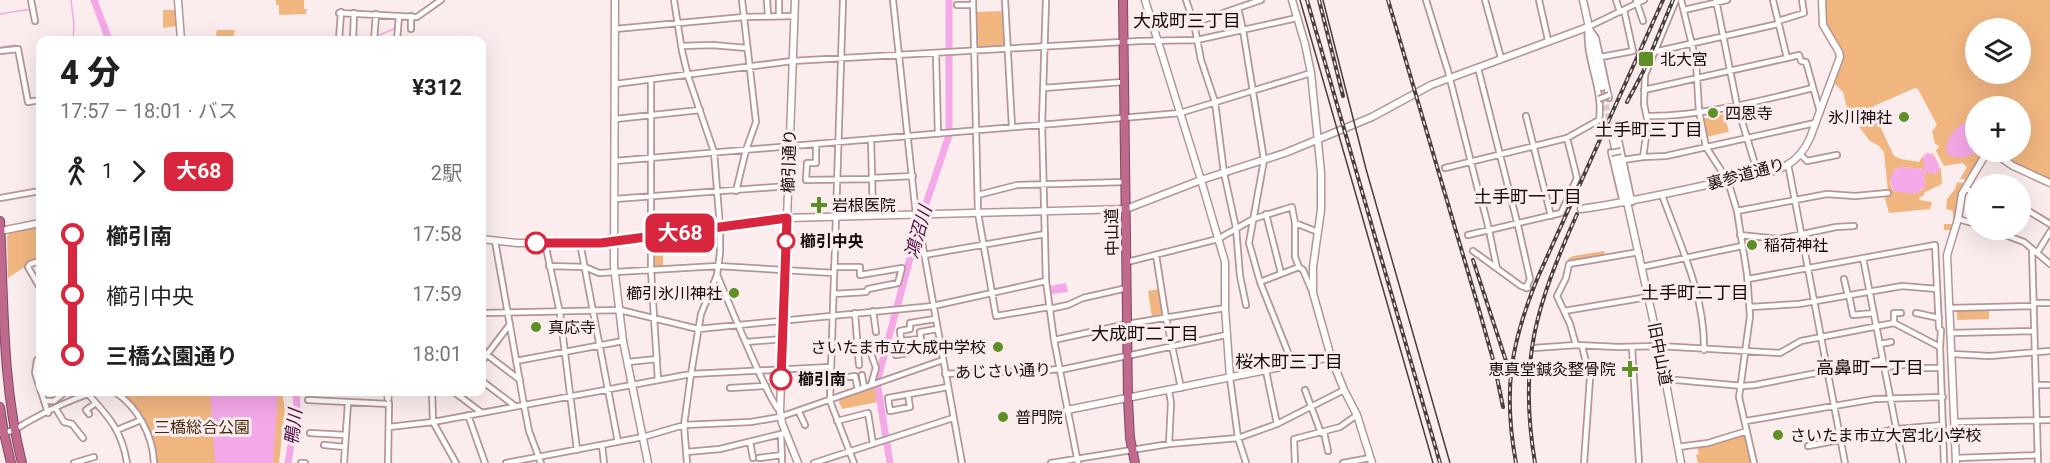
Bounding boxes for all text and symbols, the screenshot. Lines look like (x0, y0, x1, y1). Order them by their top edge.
district label: 大成町三丁目 (1133, 10, 1241, 31)
map controls (1965, 18, 2031, 240)
button: layers (1965, 18, 2031, 84)
marker: 北大宮 (1637, 50, 1655, 68)
place label: 北大宮 (1660, 50, 1708, 69)
text: 4 分 (60, 53, 120, 92)
text: ¥312 (412, 75, 462, 100)
button: + (1965, 96, 2031, 162)
text: 17:57 – 18:01 · バス (60, 99, 238, 123)
place label: 四恩寺 (1725, 104, 1773, 123)
marker: 四恩寺 (1706, 106, 1720, 120)
place label: 氷川神社 (1828, 108, 1892, 127)
marker: 氷川神社 (1897, 110, 1911, 124)
district label: 土手町三丁目 (1595, 119, 1703, 140)
street label: 櫛引通り (778, 129, 800, 193)
street label: 裏参道通り (1705, 154, 1787, 194)
icon: walk (60, 155, 93, 188)
icon: forward (122, 155, 155, 188)
text: 1 (102, 159, 113, 183)
text: 大68 (176, 159, 221, 183)
text: 2駅 (431, 161, 462, 185)
button: − (1965, 174, 2031, 240)
district label: 土手町一丁目 (1474, 186, 1582, 207)
marker: 岩根医院 (810, 196, 828, 214)
place label: 岩根医院 (832, 196, 896, 215)
water label: 鴻沼川 (900, 201, 936, 261)
street label: 中山道 (1102, 208, 1122, 256)
line badge: 大68 (646, 214, 714, 252)
text: 大68 (657, 221, 703, 245)
text: 17:58 (412, 222, 462, 246)
text: 櫛引南 (106, 224, 172, 249)
unlabelled marker (525, 232, 547, 254)
marker: 櫛引中央 (777, 232, 795, 250)
place label: 櫛引中央 (800, 232, 864, 251)
place label: 稲荷神社 (1764, 236, 1828, 255)
marker: 稲荷神社 (1745, 238, 1759, 252)
text: 17:59 (412, 282, 462, 306)
district label: 土手町二丁目 (1641, 282, 1749, 303)
text: 櫛引中央 (106, 284, 194, 309)
place label: 櫛引氷川神社 (626, 284, 722, 303)
marker: 櫛引氷川神社 (727, 286, 741, 300)
place label: 真応寺 (548, 318, 596, 337)
marker: 真応寺 (529, 320, 543, 334)
street label: 旧中山道 (1645, 321, 1675, 387)
district label: 大成町二丁目 (1091, 323, 1199, 344)
place label: さいたま市立大成中学校 (810, 338, 986, 357)
marker: さいたま市立大成中学校 (991, 340, 1005, 354)
text: 18:01 (412, 342, 462, 366)
text: 三橋公園通り (106, 344, 238, 369)
district label: 桜木町三丁目 (1235, 351, 1343, 372)
district label: 高鼻町一丁目 (1816, 357, 1924, 378)
street label: あじさい通り (955, 360, 1051, 382)
place label: 恵真堂鍼灸整骨院 (1488, 360, 1616, 379)
marker: 恵真堂鍼灸整骨院 (1621, 360, 1639, 378)
marker: 櫛引南 (770, 368, 792, 390)
place label: 櫛引南 (798, 370, 846, 389)
water label: 鴨川 (280, 406, 306, 446)
place label: 普門院 (1015, 408, 1063, 427)
marker: 普門院 (996, 410, 1010, 424)
park label: 三橋総合公園 (154, 418, 250, 437)
place label: さいたま市立大宮北小学校 (1790, 426, 1982, 445)
marker: さいたま市立大宮北小学校 (1771, 428, 1785, 442)

